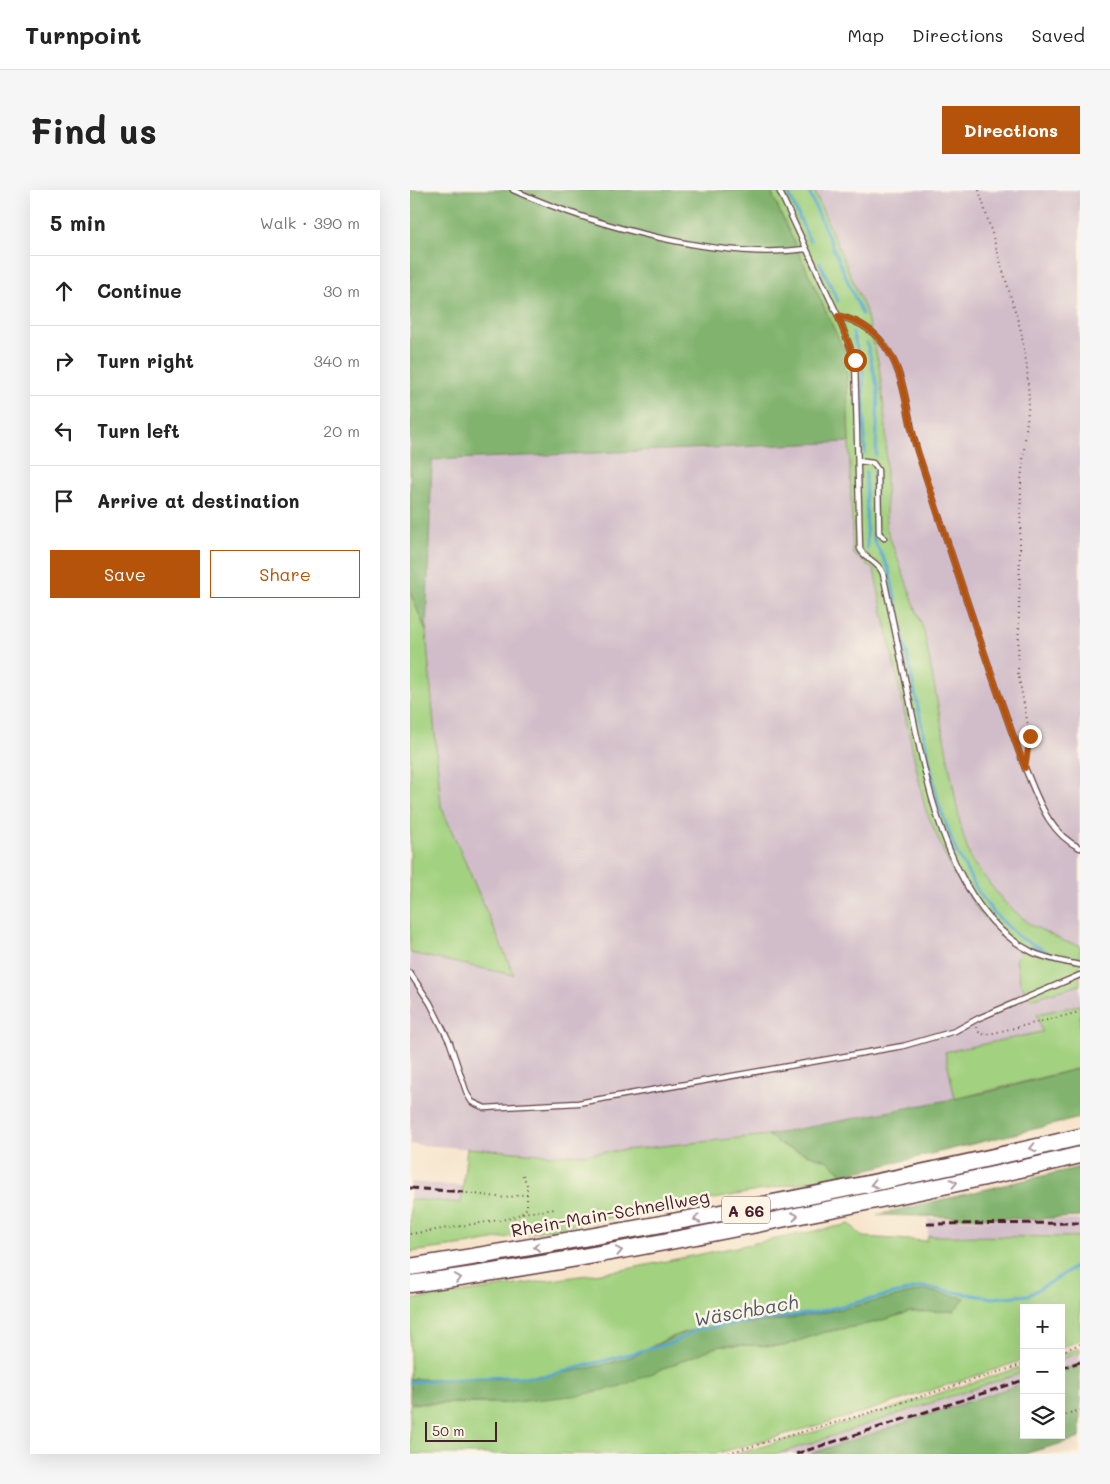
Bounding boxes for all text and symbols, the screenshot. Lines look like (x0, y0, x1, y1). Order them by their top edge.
text: Turnpoint (25, 19, 141, 50)
text: Map (847, 23, 884, 47)
text: Directions (912, 23, 1004, 47)
text: Saved (1032, 23, 1085, 47)
button: Directions (942, 106, 1080, 154)
text: Find us (30, 107, 157, 153)
text: 5 min (50, 209, 106, 236)
text: Walk · 390 m (260, 212, 360, 233)
icon: ahead (50, 277, 78, 305)
text: Continue (97, 278, 182, 303)
text: 30 m (323, 280, 360, 301)
icon: right (50, 347, 78, 375)
text: Turn right (97, 348, 194, 373)
route start (844, 349, 867, 372)
text: 340 m (313, 350, 360, 371)
icon: left (50, 417, 78, 445)
text: Turn left (97, 418, 180, 443)
text: 20 m (323, 420, 360, 441)
icon: arrive (50, 487, 78, 515)
text: Arrive at destination (97, 488, 300, 513)
button: Save (50, 550, 200, 598)
button: Share (210, 550, 360, 598)
route end (1019, 725, 1042, 748)
one-way arrow (1028, 1142, 1037, 1153)
one-way arrow (870, 1178, 878, 1189)
one-way arrow (950, 1178, 959, 1189)
street label: Rhein-Main-Schnellweg (509, 1184, 711, 1242)
road number: A 66 (722, 1196, 770, 1224)
one-way arrow (791, 1212, 800, 1222)
one-way arrow (693, 1213, 702, 1223)
one-way arrow (533, 1241, 542, 1251)
one-way arrow (614, 1246, 623, 1257)
one-way arrow (454, 1273, 463, 1283)
water label: Wäschbach (692, 1289, 800, 1331)
map controls (1020, 1304, 1065, 1439)
button: + (1020, 1304, 1065, 1349)
button: − (1020, 1349, 1065, 1394)
button: layers (1020, 1394, 1065, 1439)
scale bar (425, 1419, 498, 1442)
text: 50 m (432, 1421, 464, 1440)

